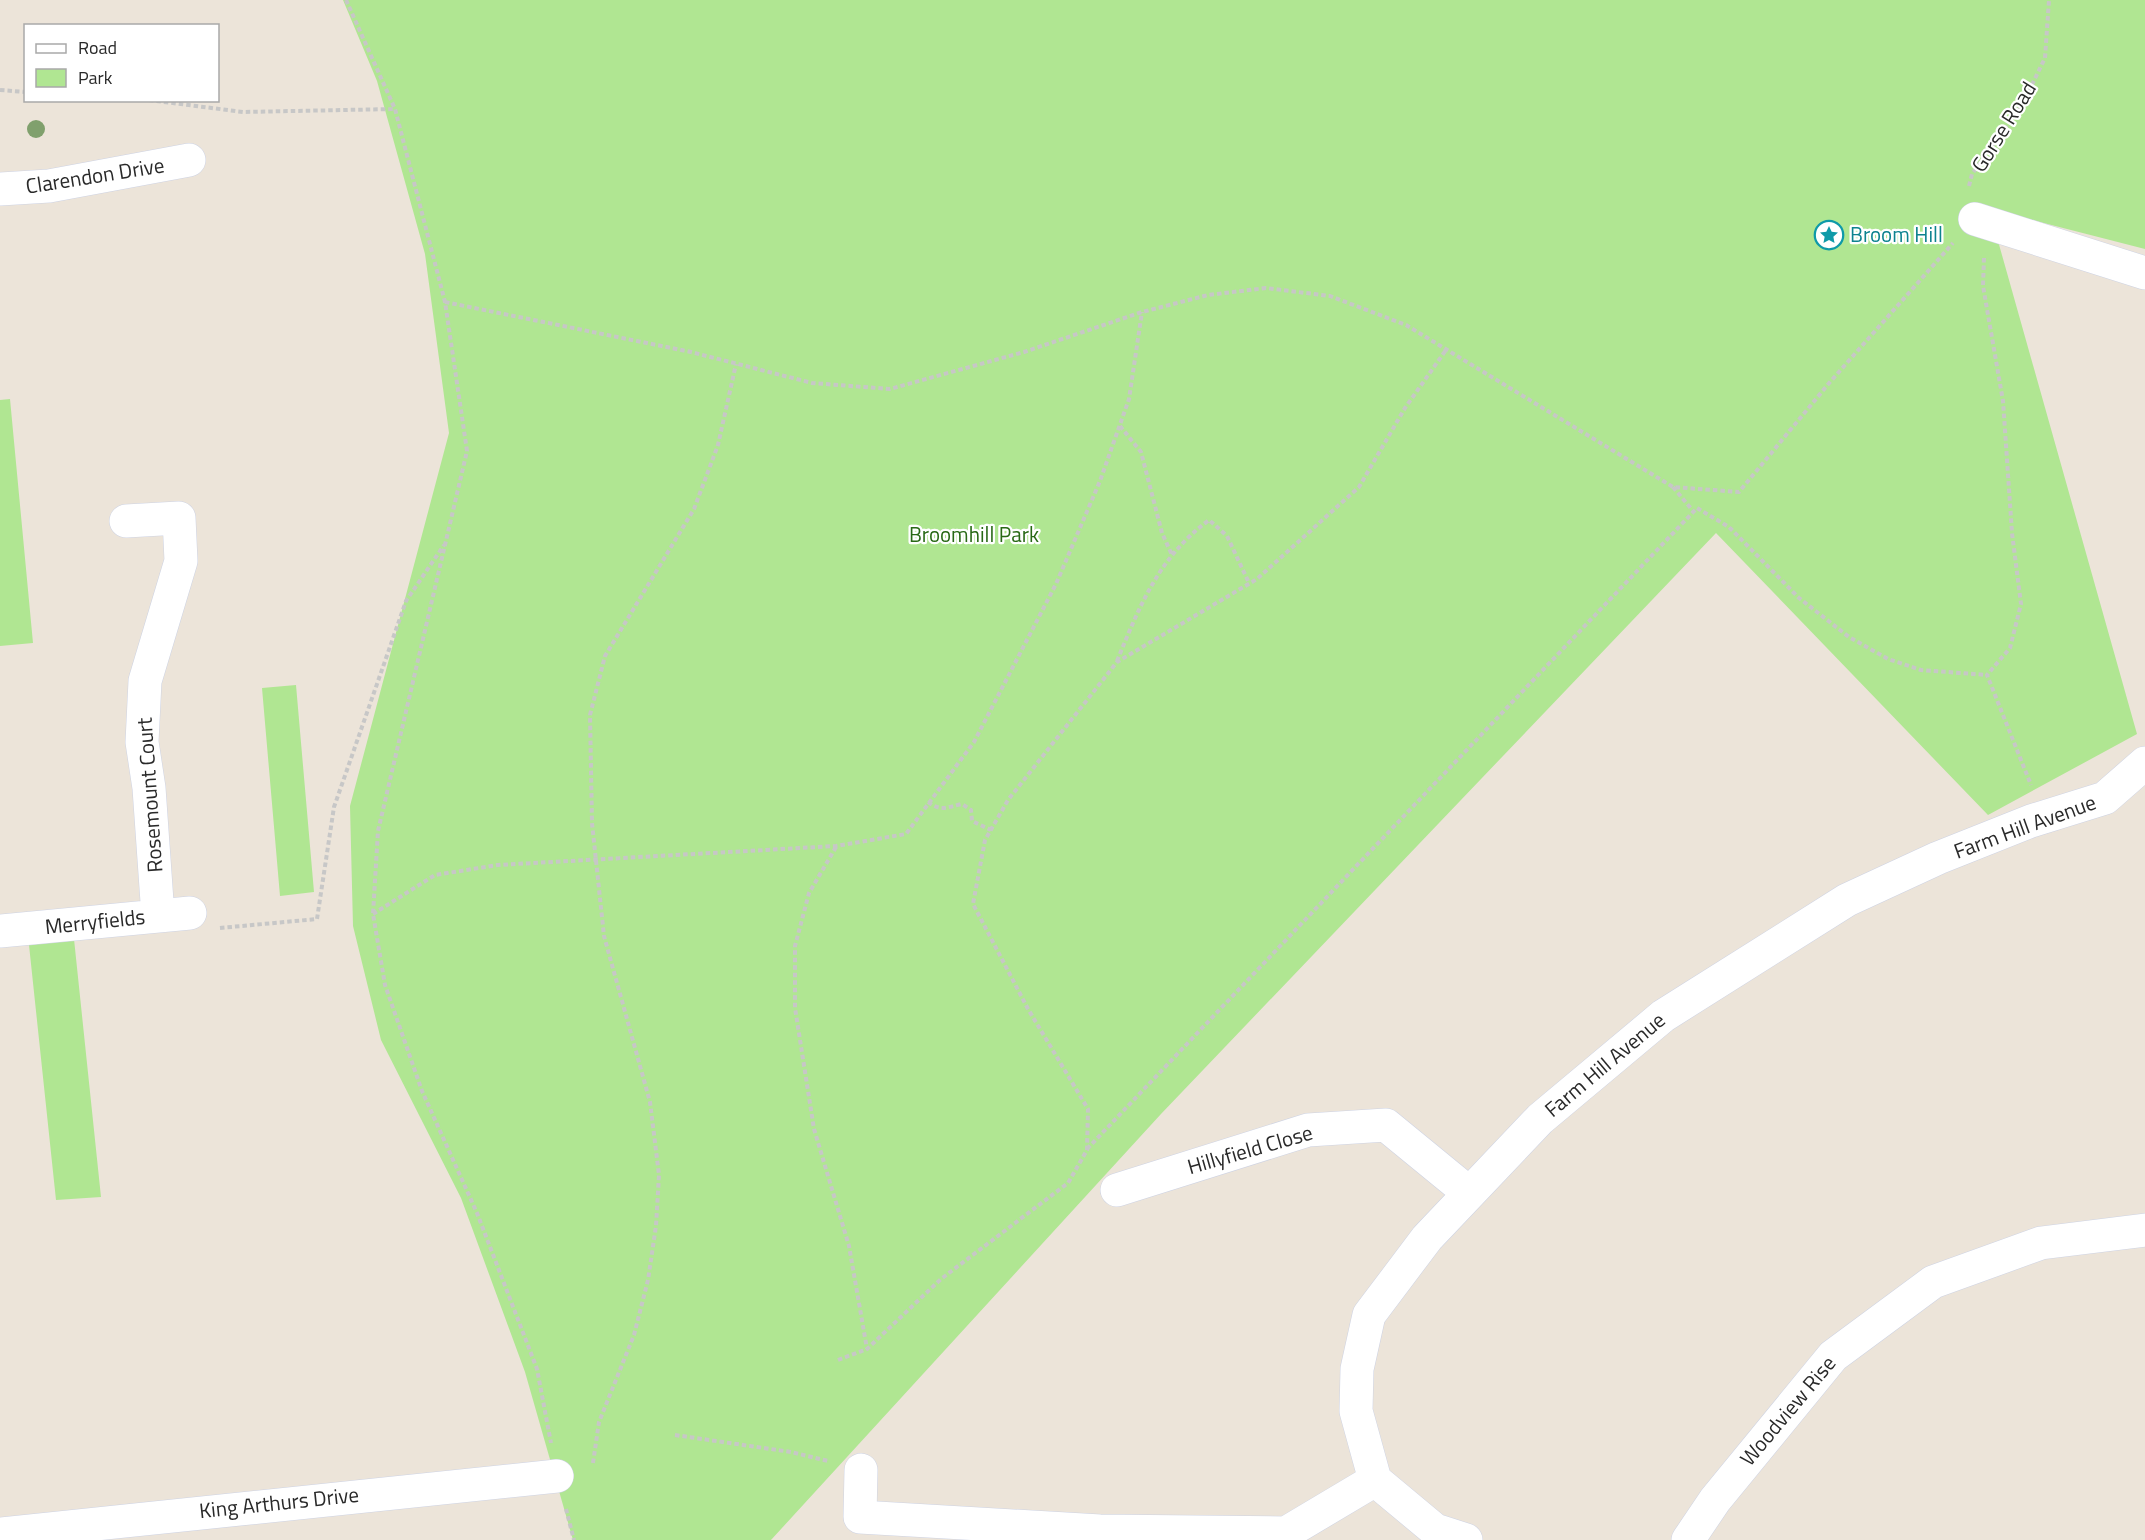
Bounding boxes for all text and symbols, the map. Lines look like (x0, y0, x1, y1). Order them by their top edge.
legend (24, 24, 219, 102)
text: Road (78, 34, 117, 61)
text: Park (78, 64, 113, 91)
street label: Gorse Road (1963, 75, 2044, 178)
street label: Clarendon Drive (23, 148, 166, 202)
place label: Broom Hill (1850, 218, 1943, 250)
place icon: Broom Hill (1813, 219, 1845, 251)
park label: Broomhill Park (909, 518, 1039, 550)
street label: Rosemount Court (128, 716, 170, 874)
street label: Farm Hill Avenue (1949, 786, 2100, 867)
street label: Merryfields (43, 900, 147, 942)
street label: Farm Hill Avenue (1537, 1004, 1672, 1124)
street label: Hillyfield Close (1183, 1116, 1316, 1182)
street label: Woodview Rise (1732, 1348, 1843, 1472)
street label: King Arthurs Drive (197, 1478, 360, 1526)

